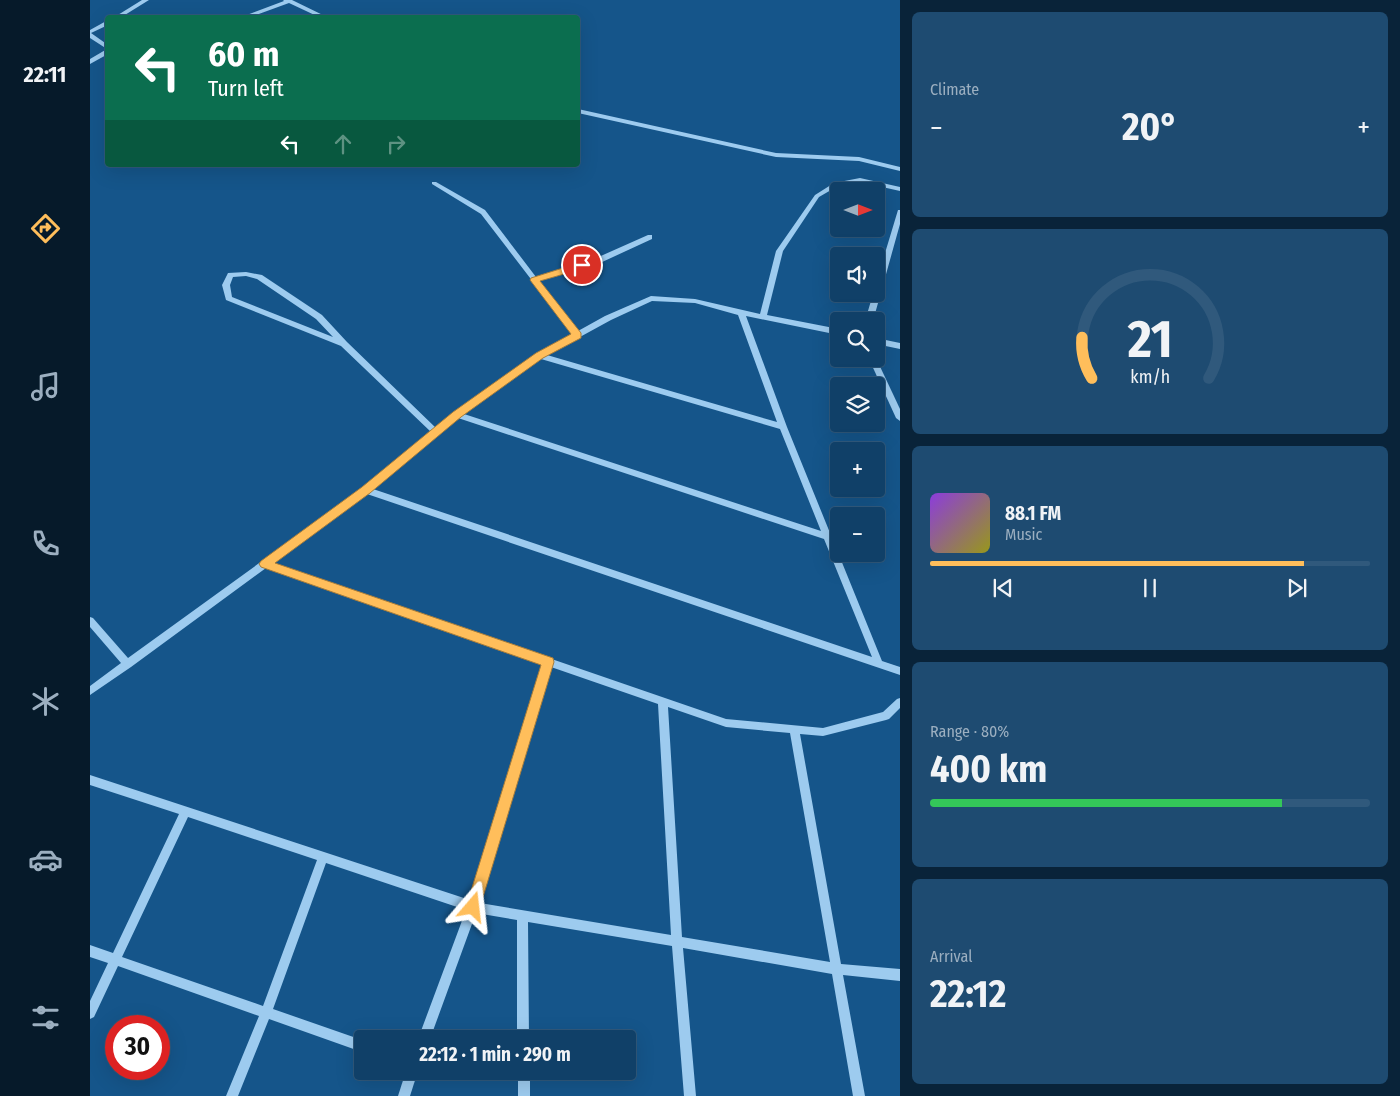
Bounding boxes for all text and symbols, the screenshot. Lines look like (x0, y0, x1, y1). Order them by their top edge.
text: 60 m (208, 33, 279, 75)
icon: left (125, 35, 190, 100)
text: 22:11 (24, 61, 66, 88)
text: Turn left (208, 75, 284, 102)
text: Climate (930, 80, 979, 99)
text: 20° (1122, 104, 1178, 150)
text: − (930, 111, 943, 144)
text: + (1357, 111, 1370, 144)
icon: left (276, 130, 304, 158)
icon: ahead (329, 130, 357, 158)
icon: right (382, 130, 410, 158)
north arrow (830, 182, 885, 238)
map controls (830, 182, 885, 562)
icon: directions (28, 211, 63, 246)
pin (561, 244, 603, 286)
button: sound (830, 247, 885, 302)
icon: arrive (568, 251, 596, 279)
text: 21 (1126, 308, 1173, 371)
button: search (830, 312, 885, 367)
text: km/h (1130, 366, 1170, 388)
icon: music (28, 369, 63, 404)
button: layers (830, 377, 885, 432)
button: + (830, 442, 885, 497)
text: 88.1 FM (1005, 502, 1061, 525)
button: − (830, 507, 885, 562)
text: Music (1005, 525, 1042, 544)
icon: phone (28, 526, 63, 561)
icon: previous (989, 574, 1017, 602)
icon: pause (1136, 574, 1164, 602)
icon: next (1283, 574, 1311, 602)
icon: climate (28, 684, 63, 719)
text: Range · 80% (930, 722, 1009, 741)
text: 400 km (930, 746, 1047, 792)
icon: car (28, 842, 63, 877)
position arrow (446, 880, 498, 932)
text: Arrival (930, 947, 972, 966)
text: 22:12 (930, 971, 1006, 1017)
icon: filters (28, 1000, 63, 1035)
speed limit sign: 30 (105, 1015, 170, 1080)
text: 22:12 · 1 min · 290 m (419, 1043, 571, 1066)

